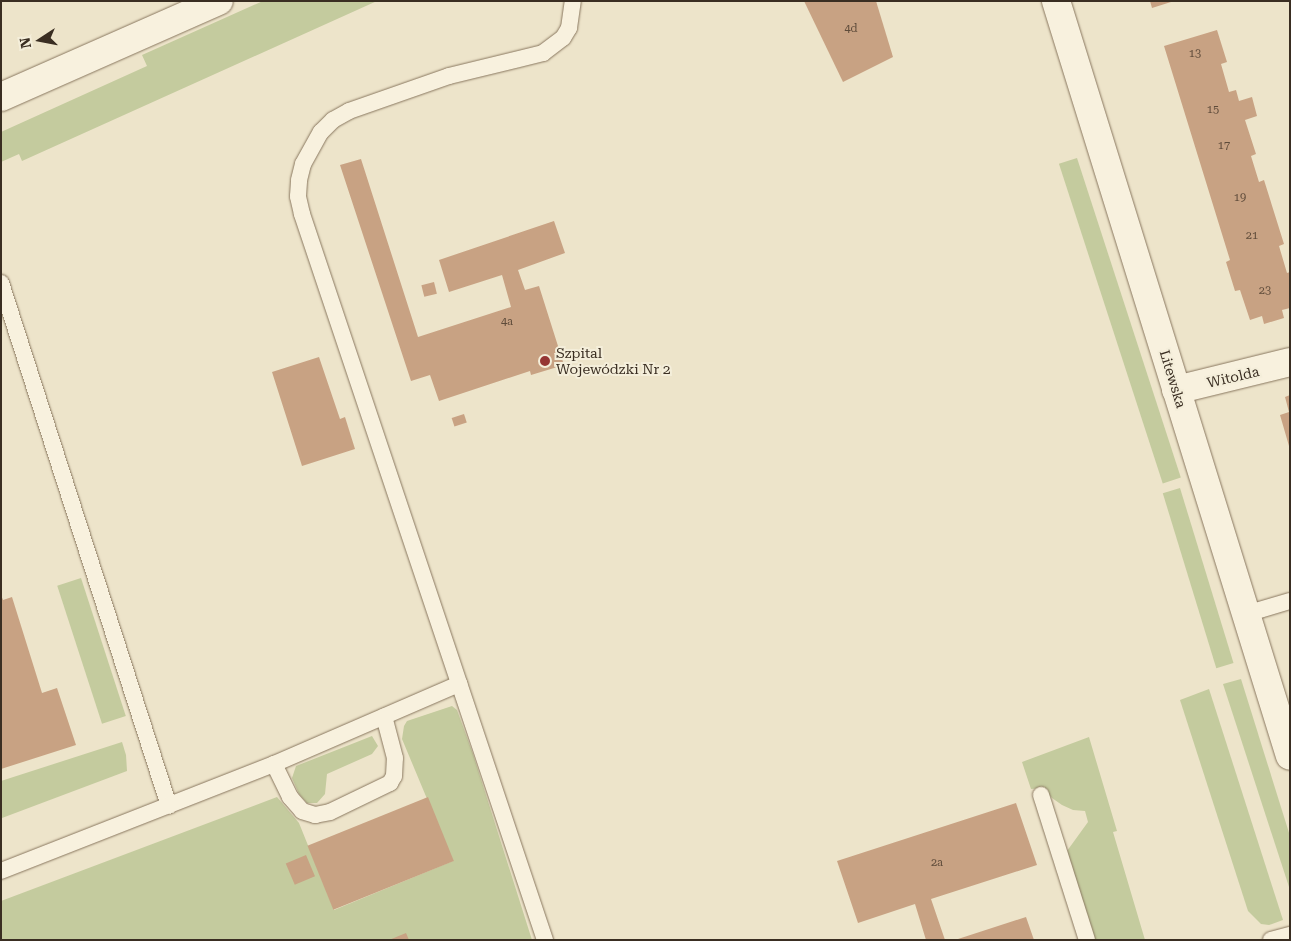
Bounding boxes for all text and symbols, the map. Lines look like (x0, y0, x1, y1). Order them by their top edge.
north arrow (15, 15, 65, 65)
house number: 4d (844, 22, 858, 36)
text: N (16, 36, 34, 50)
house number: 13 (1189, 47, 1201, 61)
house number: 15 (1207, 103, 1219, 117)
house number: 17 (1218, 139, 1230, 153)
house number: 19 (1234, 191, 1246, 205)
house number: 21 (1246, 229, 1258, 243)
house number: 23 (1259, 284, 1271, 298)
house number: 4a (501, 315, 513, 329)
place label: Szpital Wojewódzki Nr 2 (556, 345, 671, 378)
street label: Litewska (1156, 348, 1190, 410)
marker: Szpital Wojewódzki Nr 2 (538, 354, 552, 368)
street label: Witolda (1205, 363, 1261, 391)
house number: 2a (931, 856, 943, 870)

